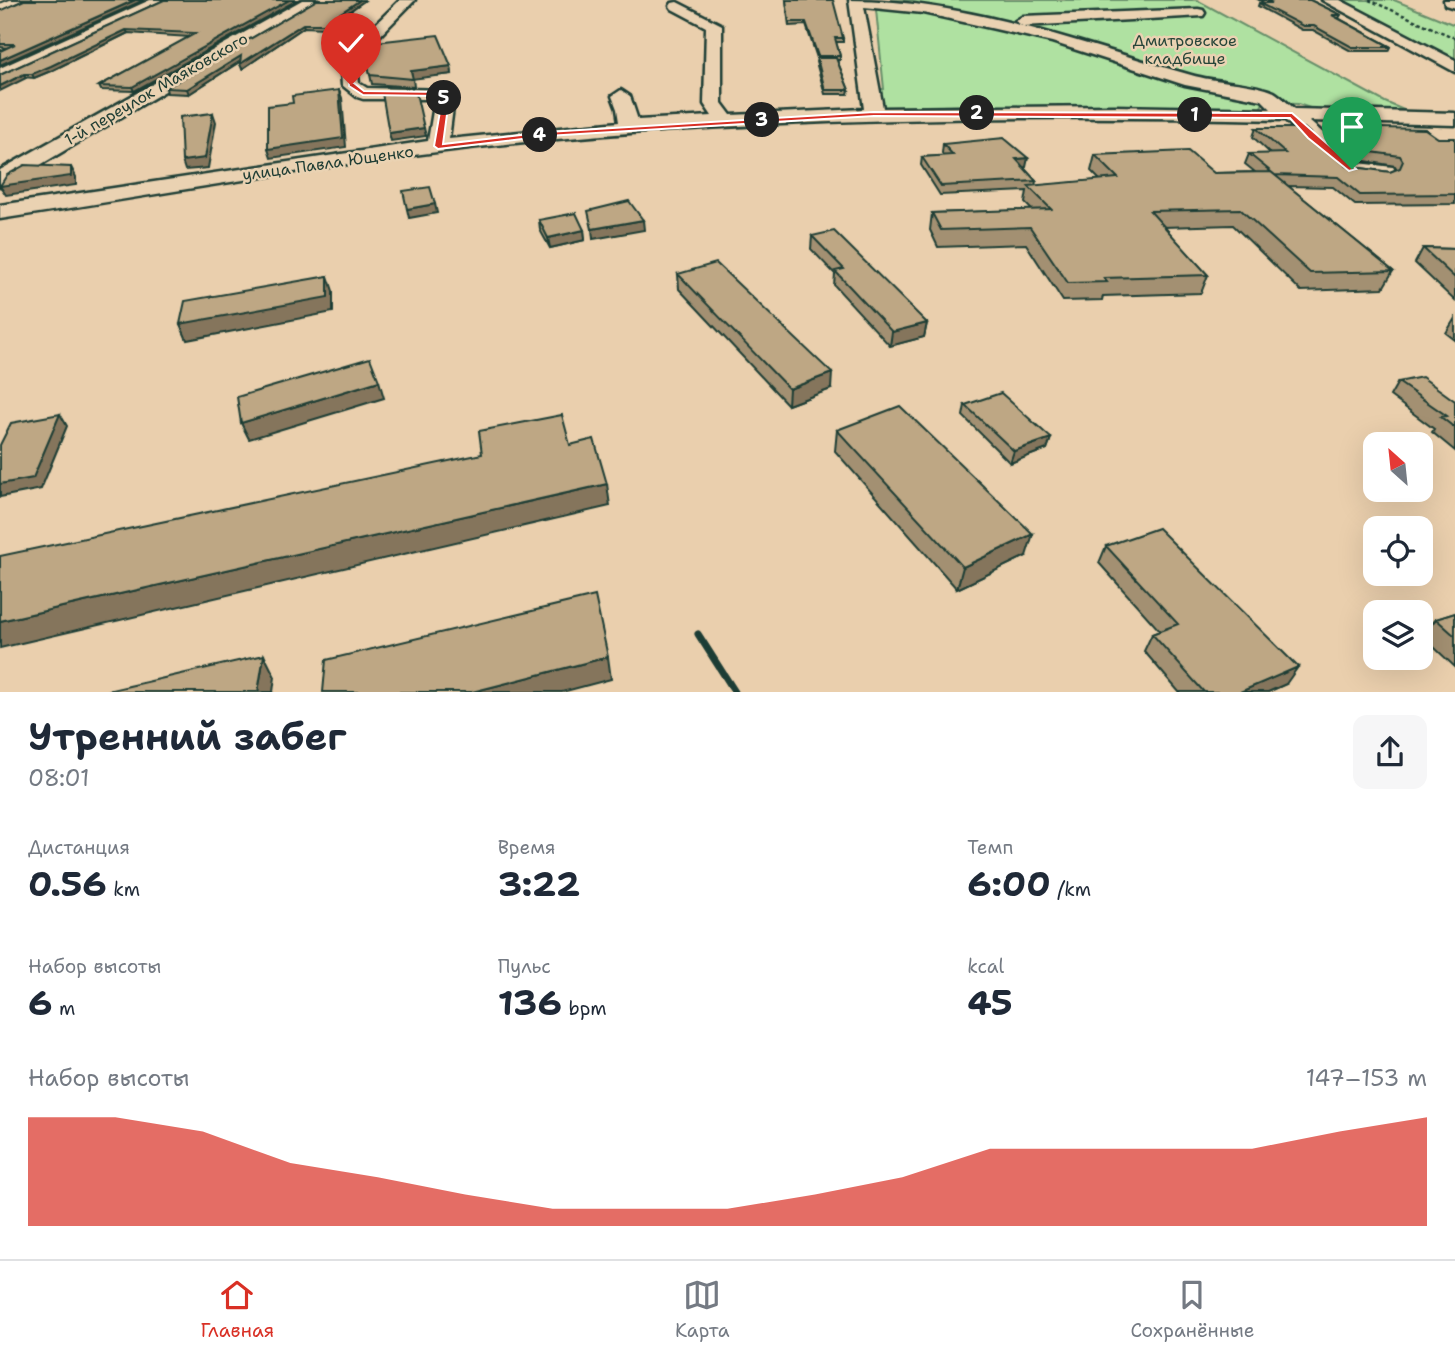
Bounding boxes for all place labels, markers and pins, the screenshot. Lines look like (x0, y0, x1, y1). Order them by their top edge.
pin (321, 13, 381, 85)
pin: 5 (426, 80, 462, 116)
pin: 2 (960, 96, 995, 130)
pin: 1 (1178, 97, 1212, 132)
pin (1322, 97, 1382, 169)
pin: 3 (744, 102, 780, 138)
pin: 4 (522, 118, 558, 152)

